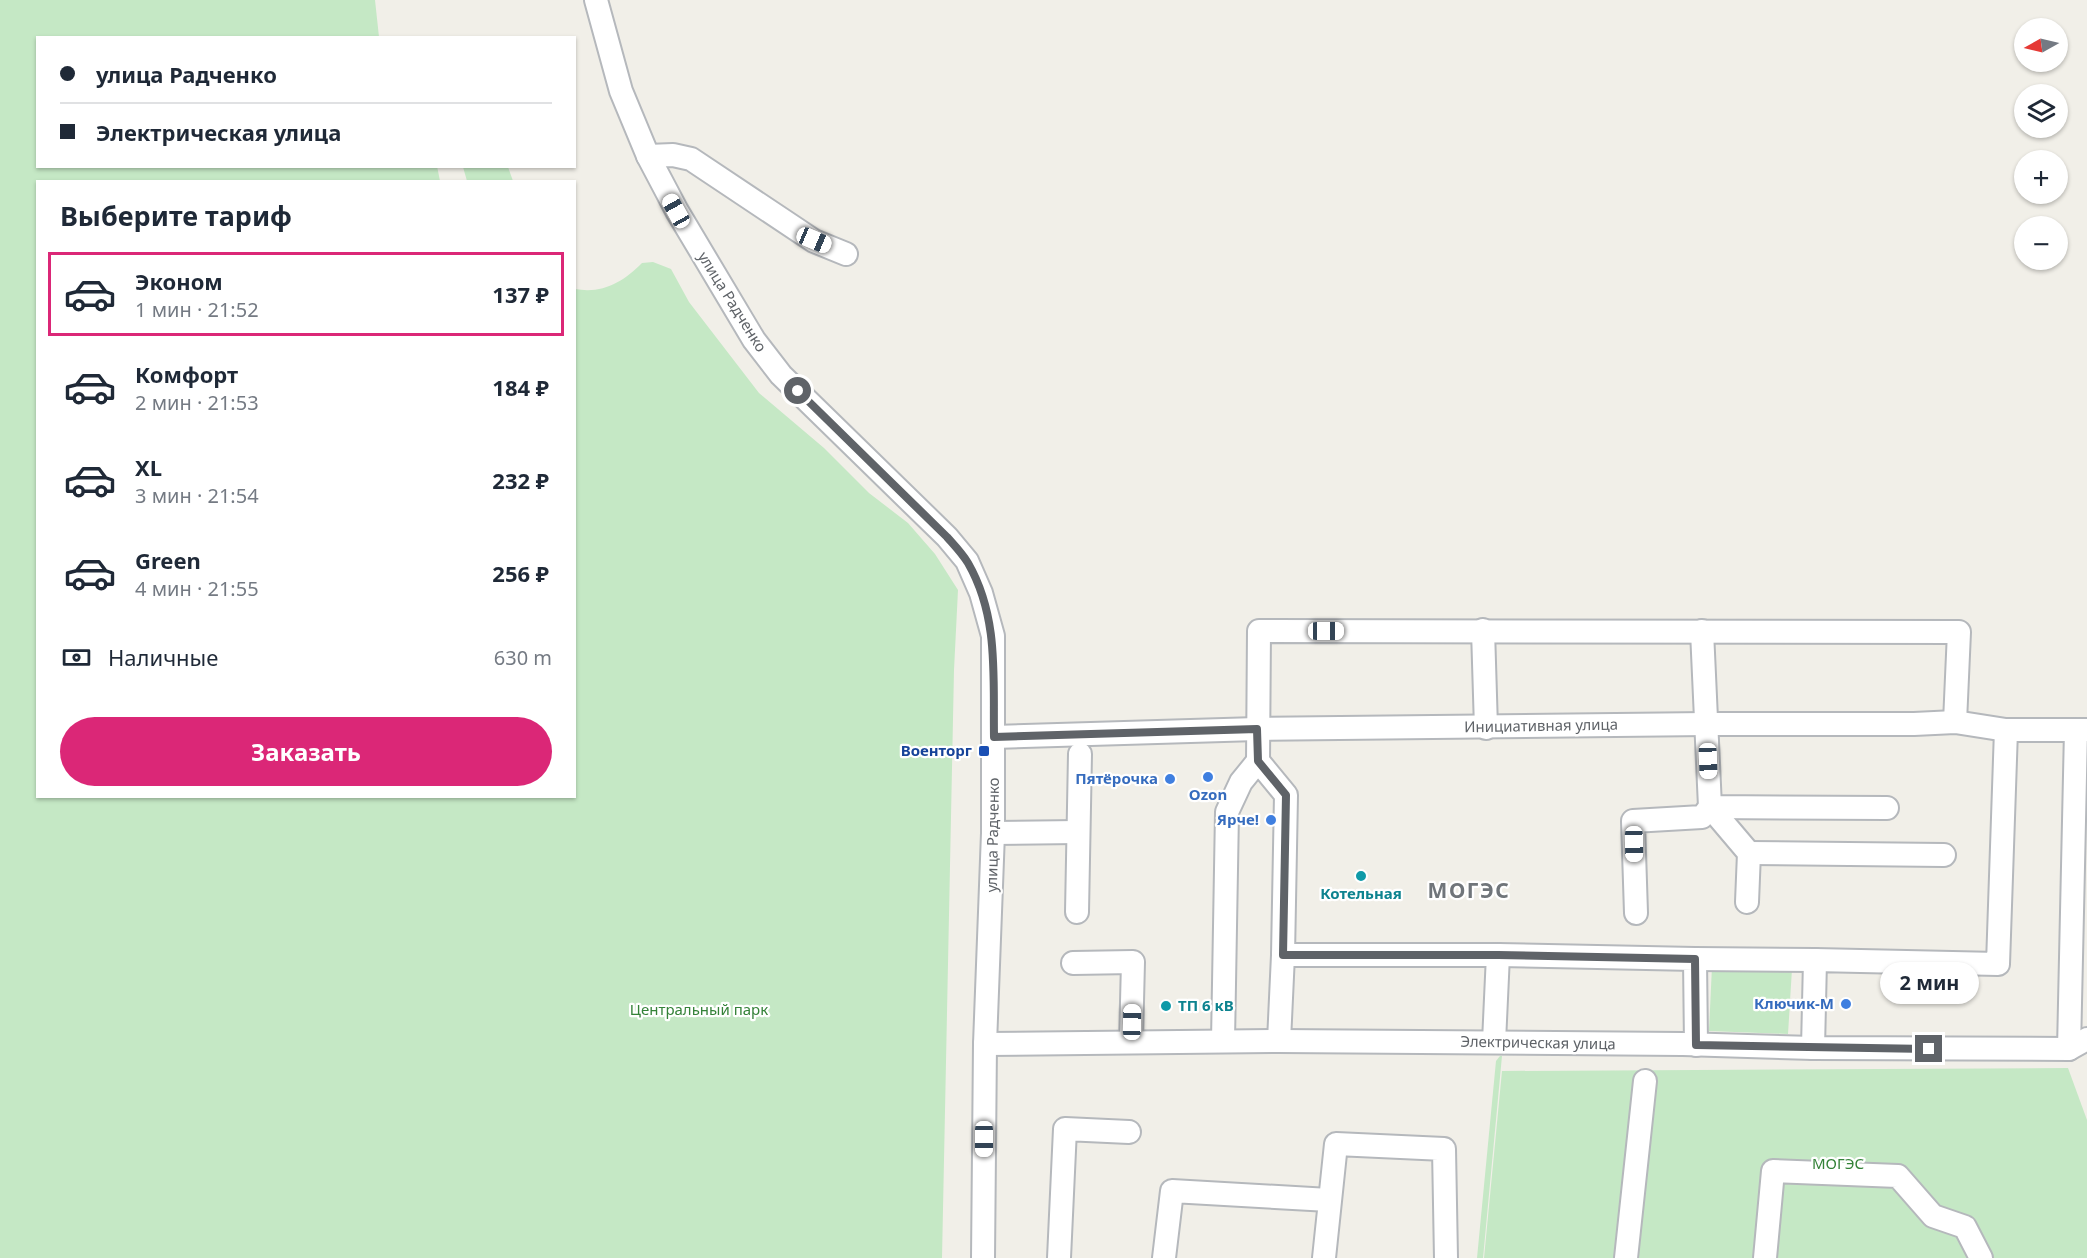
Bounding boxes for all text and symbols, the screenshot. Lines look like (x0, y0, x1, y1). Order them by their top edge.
north arrow (2014, 18, 2068, 72)
map controls (2014, 18, 2068, 270)
text: улица Радченко (96, 59, 277, 89)
button: layers (2014, 84, 2068, 138)
text: Электрическая улица (96, 117, 341, 147)
button: + (2014, 150, 2068, 204)
car (659, 191, 693, 231)
text: Выберите тариф (60, 197, 292, 234)
button: − (2014, 216, 2068, 270)
car (794, 225, 834, 255)
street label: улица Радченко (694, 247, 772, 356)
text: Эконом (135, 266, 223, 296)
icon: car (63, 267, 117, 321)
text: 137 ₽ (492, 279, 549, 309)
text: 1 мин · 21:52 (135, 296, 259, 323)
text: Комфорт (135, 359, 238, 389)
icon: car (63, 360, 117, 414)
text: 184 ₽ (492, 372, 549, 402)
route start (784, 377, 811, 404)
text: 2 мин · 21:53 (135, 389, 259, 416)
text: XL (135, 452, 162, 482)
icon: car (63, 453, 117, 507)
text: 232 ₽ (492, 465, 549, 495)
text: 3 мин · 21:54 (135, 482, 259, 509)
text: Green (135, 545, 201, 575)
icon: car (63, 546, 117, 600)
text: 256 ₽ (492, 558, 549, 588)
text: 4 мин · 21:55 (135, 575, 259, 602)
car (1308, 622, 1344, 640)
icon: cash (60, 641, 93, 674)
text: Наличные (108, 642, 218, 672)
text: 630 m (494, 644, 552, 671)
street label: Инициативная улица (1464, 714, 1618, 736)
button: Заказать (60, 717, 552, 786)
place label: Военторг (901, 740, 972, 760)
car (1698, 743, 1718, 779)
marker: Военторг (977, 744, 991, 758)
place label: Пятёрочка (1075, 768, 1158, 788)
marker: Ozon (1201, 770, 1215, 784)
marker: Пятёрочка (1163, 772, 1177, 786)
street label: улица Радченко (981, 777, 1003, 893)
place label: Ozon (1189, 784, 1227, 804)
place label: Ярче! (1217, 809, 1259, 829)
marker: Ярче! (1264, 813, 1278, 827)
car (1625, 826, 1643, 862)
marker: Котельная (1354, 869, 1368, 883)
district label: МОГЭС (1428, 876, 1510, 904)
place label: Котельная (1320, 883, 1402, 903)
callout: 2 мин (1880, 962, 1978, 1004)
text: 2 мин (1900, 969, 1959, 996)
place label: Ключик-М (1754, 993, 1834, 1013)
place label: ТП 6 кВ (1178, 995, 1234, 1015)
marker: Ключик-М (1839, 997, 1853, 1011)
park label: Центральный парк (630, 999, 768, 1019)
marker: ТП 6 кВ (1159, 999, 1173, 1013)
car (1123, 1004, 1141, 1040)
street label: Электрическая улица (1460, 1031, 1616, 1053)
route end (1915, 1035, 1942, 1062)
car (975, 1121, 993, 1157)
park label: МОГЭС (1812, 1153, 1864, 1173)

